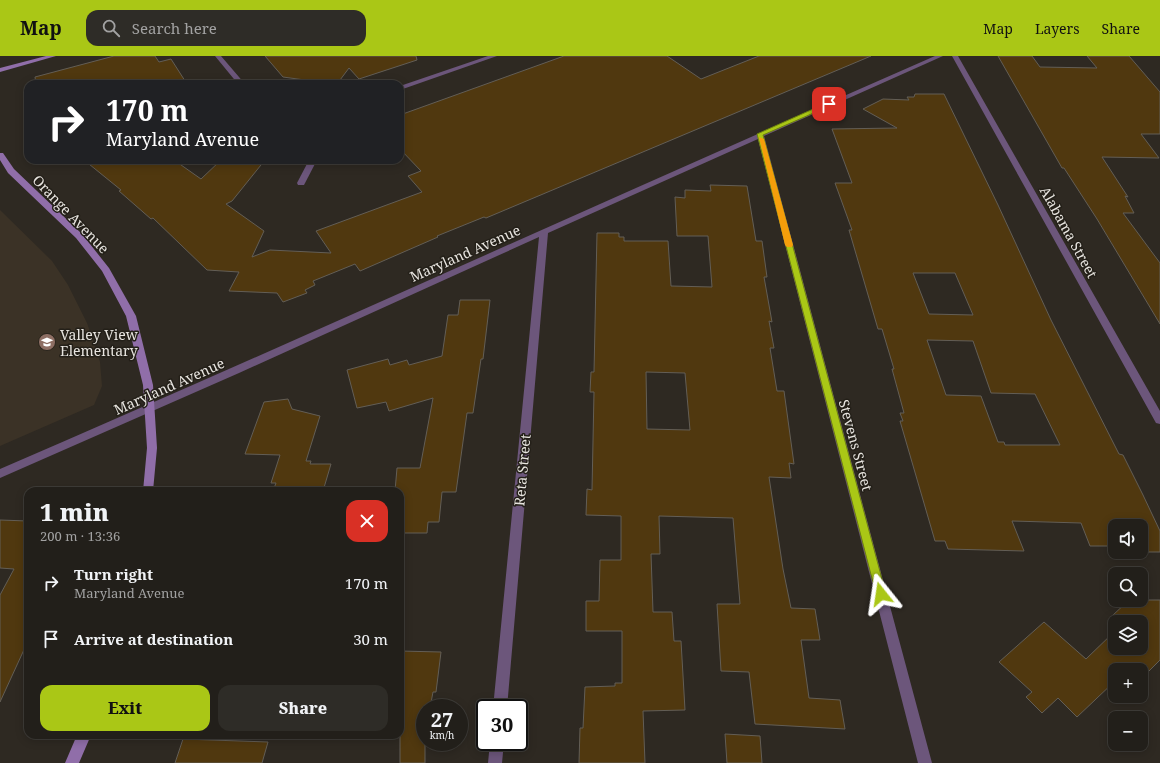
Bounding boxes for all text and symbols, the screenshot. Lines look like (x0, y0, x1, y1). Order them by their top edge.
search box (86, 10, 366, 46)
text: Map (20, 15, 62, 41)
icon: search (100, 17, 122, 39)
text: Search here (132, 18, 217, 38)
text: Map (983, 19, 1013, 38)
text: Layers (1035, 19, 1080, 38)
text: Share (1102, 19, 1140, 38)
pin (812, 87, 846, 121)
text: 170 m (106, 91, 188, 129)
icon: arrive (818, 93, 840, 115)
icon: right (40, 96, 92, 148)
text: Maryland Avenue (106, 127, 259, 151)
street label: Orange Avenue (29, 171, 113, 257)
street label: Alabama Street (1036, 183, 1102, 281)
street label: Maryland Avenue (407, 220, 523, 286)
place label: Valley View Elementary (60, 325, 139, 360)
school or university icon: Valley View Elementary (37, 332, 57, 352)
street label: Maryland Avenue (111, 353, 227, 419)
street label: Stevens Street (835, 397, 877, 493)
street label: Reta Street (509, 433, 535, 507)
text: 1 min (40, 495, 109, 528)
button: close (346, 500, 388, 542)
map controls (1108, 519, 1148, 751)
button: sound (1108, 519, 1148, 559)
text: 200 m · 13:36 (40, 527, 120, 545)
text: Turn right (74, 564, 153, 584)
button: search (1108, 567, 1148, 607)
icon: right (40, 572, 62, 594)
text: 170 m (345, 573, 388, 593)
position arrow (860, 573, 902, 615)
text: Maryland Avenue (74, 584, 185, 602)
button: layers (1108, 615, 1148, 655)
icon: arrive (40, 628, 62, 650)
text: Arrive at destination (74, 629, 233, 649)
text: 30 m (353, 629, 388, 649)
button: + (1108, 663, 1148, 703)
button: Exit (40, 685, 210, 731)
button: Share (218, 685, 388, 731)
speed limit sign: 30 (476, 699, 528, 751)
text: 27 (431, 706, 453, 733)
button: − (1108, 711, 1148, 751)
text: km/h (430, 728, 454, 742)

